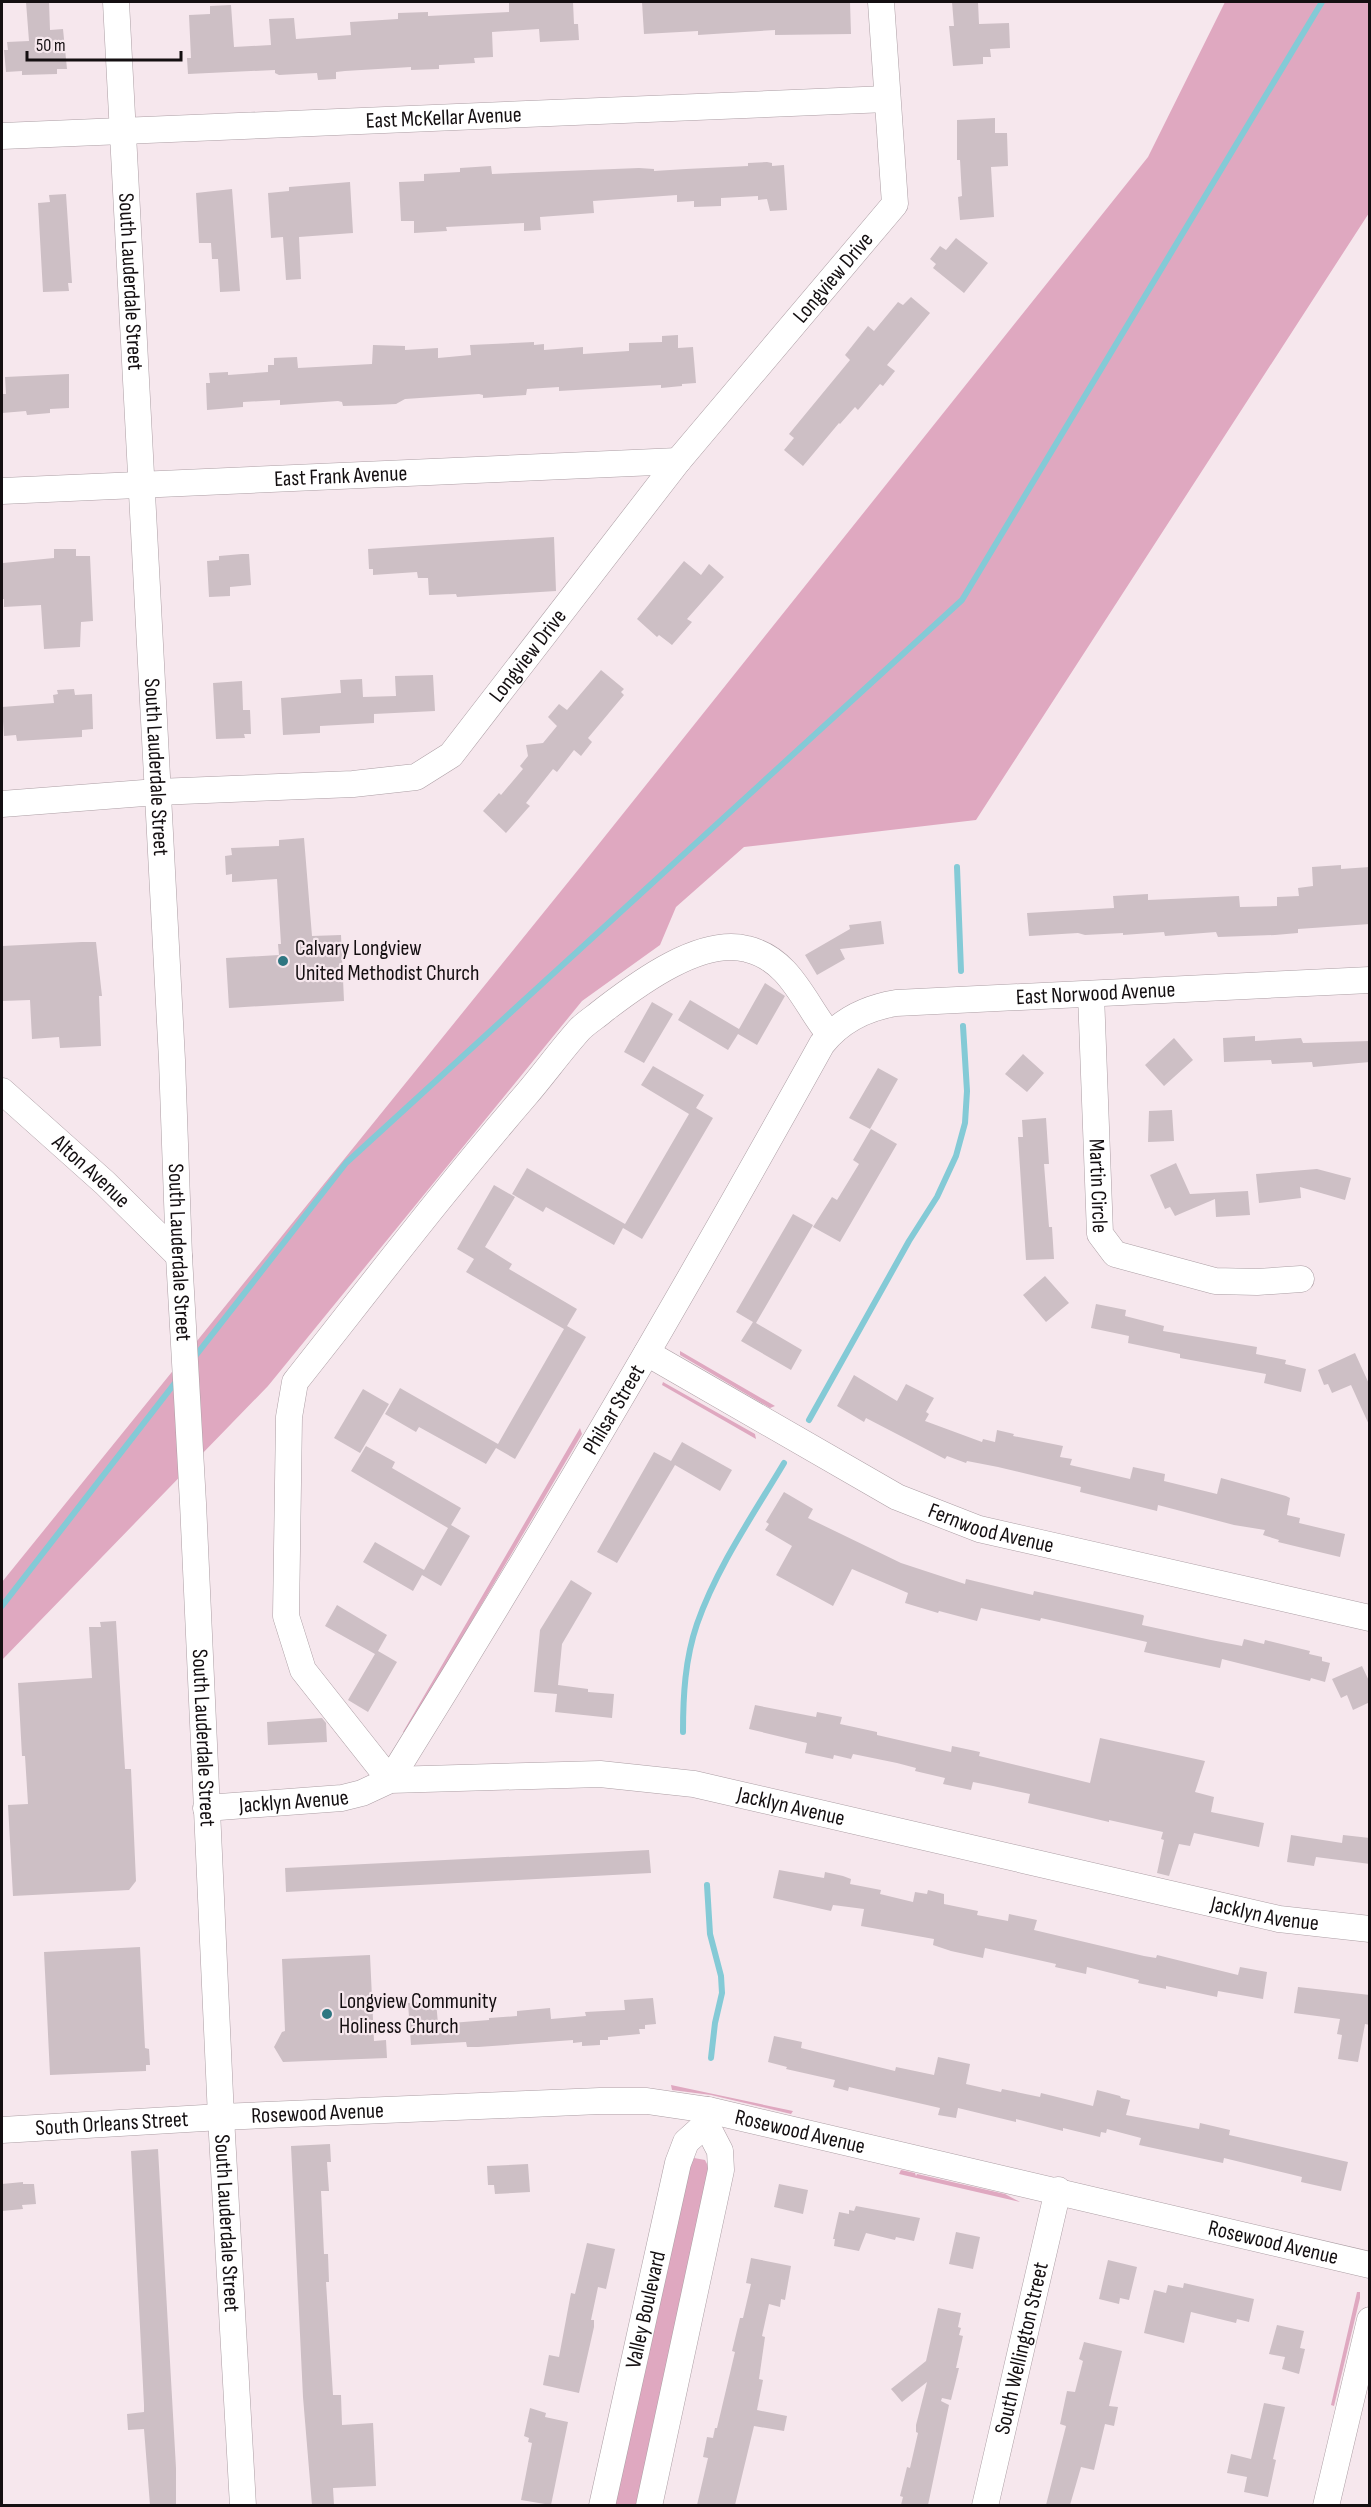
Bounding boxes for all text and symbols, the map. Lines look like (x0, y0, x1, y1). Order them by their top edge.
scale bar (27, 24, 182, 62)
text: 50 m (36, 35, 66, 56)
street label: East McKellar Avenue (365, 101, 522, 134)
street label: South Lauderdale Street (113, 192, 149, 371)
street label: Longview Drive (787, 227, 879, 328)
street label: East Frank Avenue (273, 460, 408, 492)
street label: Longview Drive (483, 604, 572, 708)
street label: South Lauderdale Street (138, 677, 175, 857)
place label: Calvary Longview United Methodist Church (295, 935, 479, 987)
marker: Calvary Longview United Methodist Church (276, 954, 290, 968)
street label: East Norwood Avenue (1015, 976, 1176, 1011)
street label: Alton Avenue (46, 1128, 136, 1214)
street label: Martin Circle (1083, 1138, 1113, 1234)
street label: South Lauderdale Street (162, 1163, 197, 1342)
street label: Philsar Street (577, 1359, 651, 1459)
street label: Fernwood Avenue (924, 1497, 1056, 1559)
street label: South Lauderdale Street (186, 1648, 221, 1827)
street label: Jacklyn Avenue (734, 1781, 847, 1832)
street label: Jacklyn Avenue (237, 1783, 352, 1819)
street label: Jacklyn Avenue (1207, 1890, 1320, 1937)
place label: Longview Community Holiness Church (339, 1988, 497, 2040)
marker: Longview Community Holiness Church (320, 2007, 334, 2021)
street label: Rosewood Avenue (251, 2097, 384, 2129)
street label: Rosewood Avenue (732, 2103, 868, 2160)
street label: South Orleans Street (34, 2105, 189, 2142)
street label: South Lauderdale Street (209, 2134, 246, 2313)
street label: Rosewood Avenue (1206, 2214, 1341, 2271)
street label: Valley Boulevard (619, 2249, 672, 2371)
street label: South Wellington Street (988, 2259, 1055, 2437)

